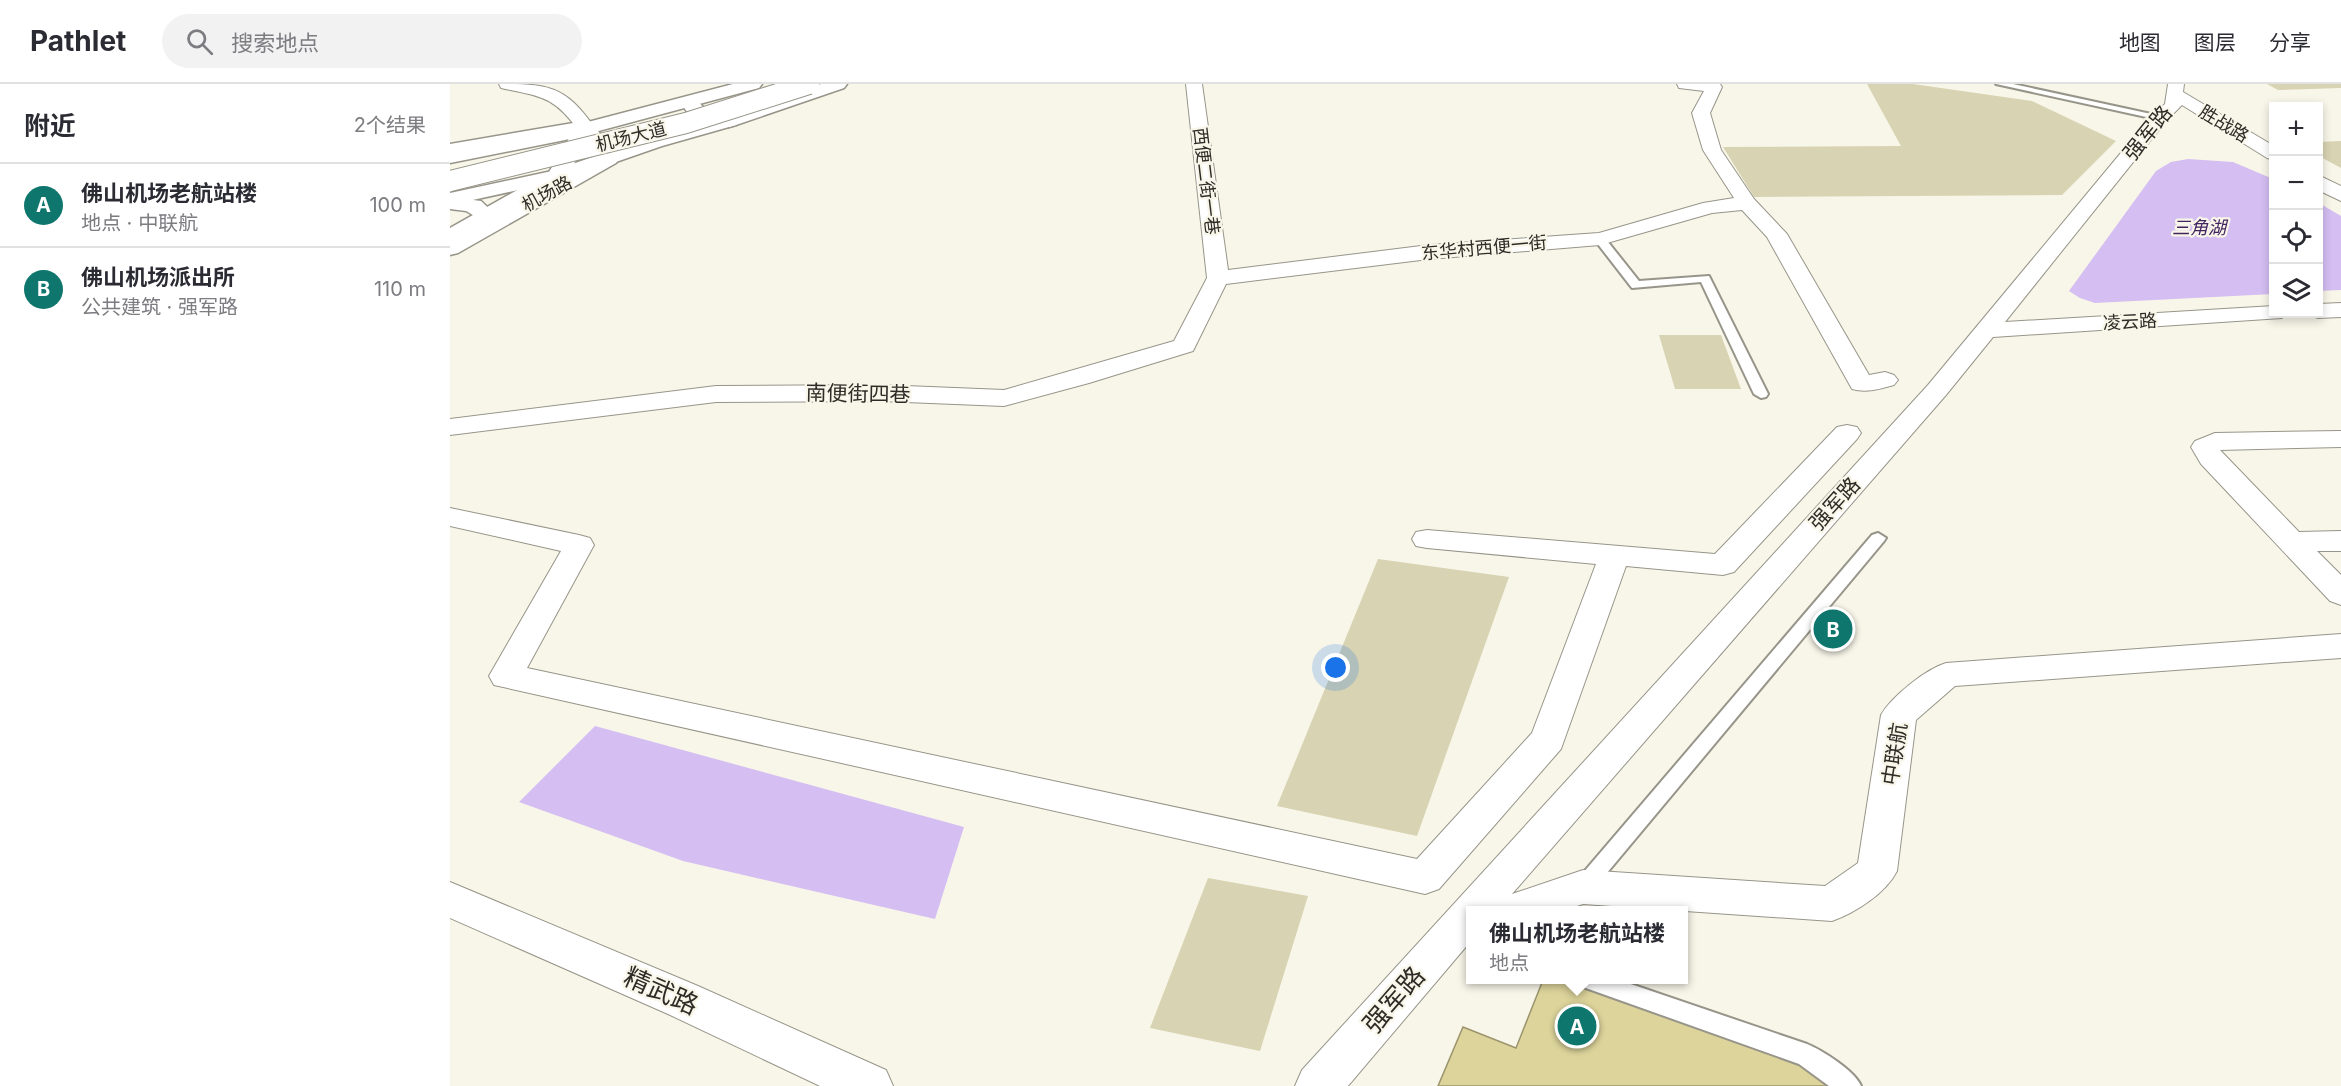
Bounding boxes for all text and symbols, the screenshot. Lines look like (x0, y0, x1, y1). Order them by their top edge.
search box (162, 14, 582, 68)
text: Pathlet (30, 24, 126, 58)
icon: search (183, 25, 216, 58)
text: 搜索地点 (231, 30, 319, 56)
text: 地图 (2119, 30, 2161, 55)
text: 图层 (2194, 30, 2236, 55)
text: 分享 (2269, 30, 2311, 55)
street label: 强军路 (2118, 100, 2177, 165)
street label: 胜战路 (2196, 101, 2253, 146)
map controls (2269, 102, 2323, 318)
button: + (2269, 102, 2323, 156)
text: 附近 (24, 110, 76, 141)
text: 2个结果 (354, 113, 426, 137)
street label: 机场大道 (593, 118, 668, 155)
street label: 西便二街一巷 (1189, 126, 1223, 236)
button: − (2269, 156, 2323, 210)
street label: 机场路 (518, 171, 575, 216)
text: 佛山机场老航站楼 (81, 180, 257, 206)
text: A (36, 193, 51, 217)
text: 100 m (369, 193, 426, 217)
button: locate (2269, 210, 2323, 264)
text: 地点 · 中联航 (81, 211, 198, 235)
water label: 三角湖 (2172, 217, 2229, 238)
street label: 东华村西便一街 (1420, 232, 1548, 263)
text: 佛山机场派出所 (81, 264, 235, 290)
button: layers (2269, 264, 2323, 318)
text: B (37, 277, 50, 301)
text: 110 m (374, 277, 426, 301)
text: 公共建筑 · 强军路 (81, 295, 238, 319)
street label: 凌云路 (2102, 310, 2157, 333)
street label: 南便街四巷 (805, 380, 911, 407)
street label: 强军路 (1804, 472, 1865, 535)
pin: B (1814, 606, 1852, 652)
your location (1321, 653, 1350, 682)
street label: 中联航 (1877, 721, 1912, 787)
popup (1466, 906, 1688, 984)
text: 佛山机场老航站楼 (1489, 920, 1665, 946)
text: 地点 (1489, 951, 1529, 975)
street label: 强军路 (1356, 960, 1431, 1039)
street label: 精武路 (619, 961, 703, 1021)
pin: A (1558, 1004, 1596, 1048)

